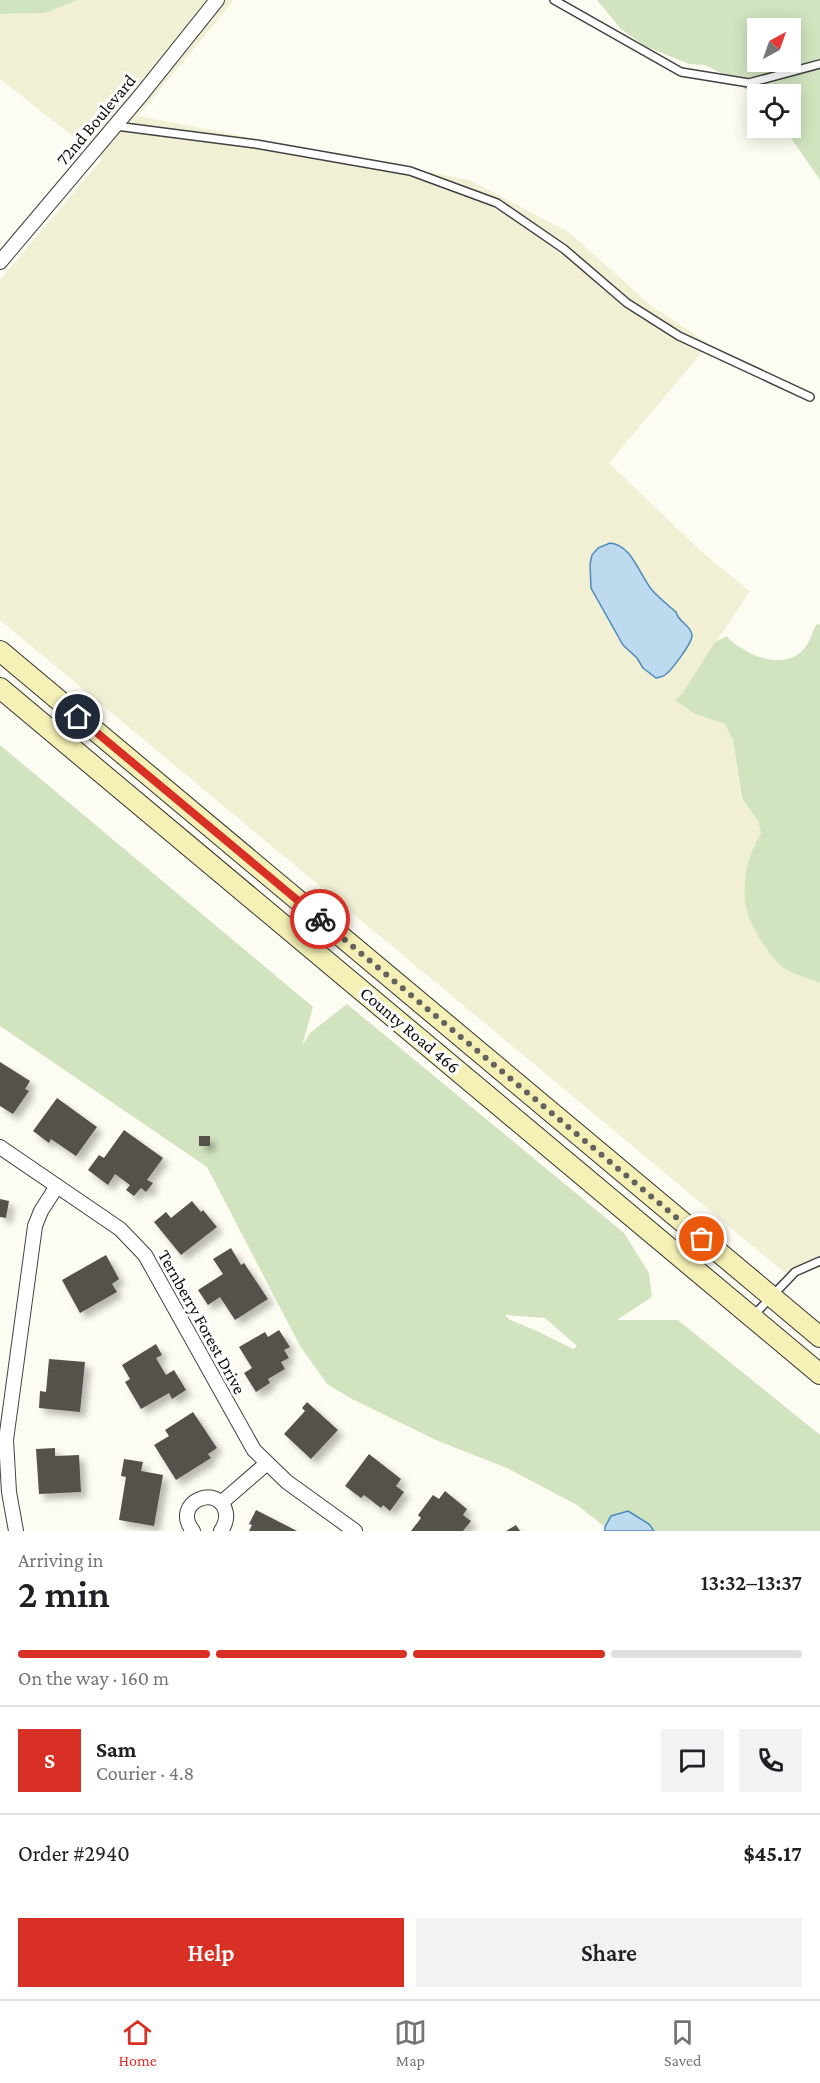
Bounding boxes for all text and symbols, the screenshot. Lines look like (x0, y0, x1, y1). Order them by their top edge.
north arrow (747, 18, 801, 72)
map controls (747, 18, 801, 138)
street label: 72nd Boulevard (52, 70, 140, 169)
button: locate (747, 84, 801, 138)
pin (52, 691, 103, 742)
icon: home (61, 700, 94, 733)
courier (290, 889, 350, 949)
icon: bike (304, 903, 337, 936)
street label: County Road 466 (356, 983, 464, 1077)
pin (676, 1213, 727, 1264)
icon: bag (685, 1222, 718, 1255)
street label: Ternberry Forest Drive (154, 1246, 250, 1398)
text: Arriving in (18, 1549, 103, 1571)
text: 13:32–13:37 (701, 1570, 802, 1595)
text: 2 min (18, 1572, 110, 1615)
text: On the way · 160 m (18, 1667, 169, 1689)
button: chat (661, 1729, 724, 1792)
button: phone (739, 1729, 802, 1792)
text: Sam (96, 1737, 136, 1762)
text: S (44, 1748, 55, 1773)
text: Courier · 4.8 (96, 1762, 194, 1784)
text: Order #2940 (18, 1841, 130, 1866)
text: $45.17 (744, 1841, 802, 1866)
button: Help (18, 1918, 404, 1987)
button: Share (416, 1918, 802, 1987)
tab: Home (119, 2016, 157, 2069)
tab: Map (394, 2016, 427, 2069)
tab: Saved (664, 2016, 701, 2069)

